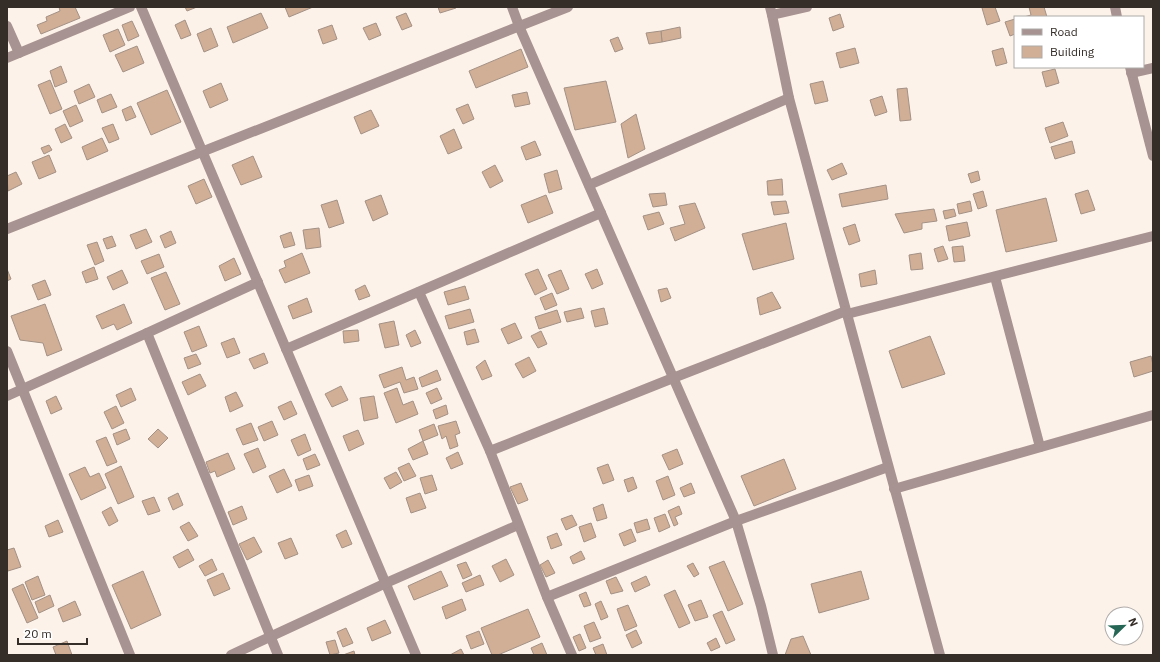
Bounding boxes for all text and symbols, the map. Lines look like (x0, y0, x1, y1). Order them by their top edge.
legend (1014, 16, 1144, 68)
text: Road (1050, 24, 1078, 39)
text: Building (1050, 44, 1095, 59)
north arrow (1104, 606, 1144, 646)
text: N (1125, 616, 1141, 629)
scale bar (18, 620, 87, 646)
text: 20 m (24, 626, 52, 641)

